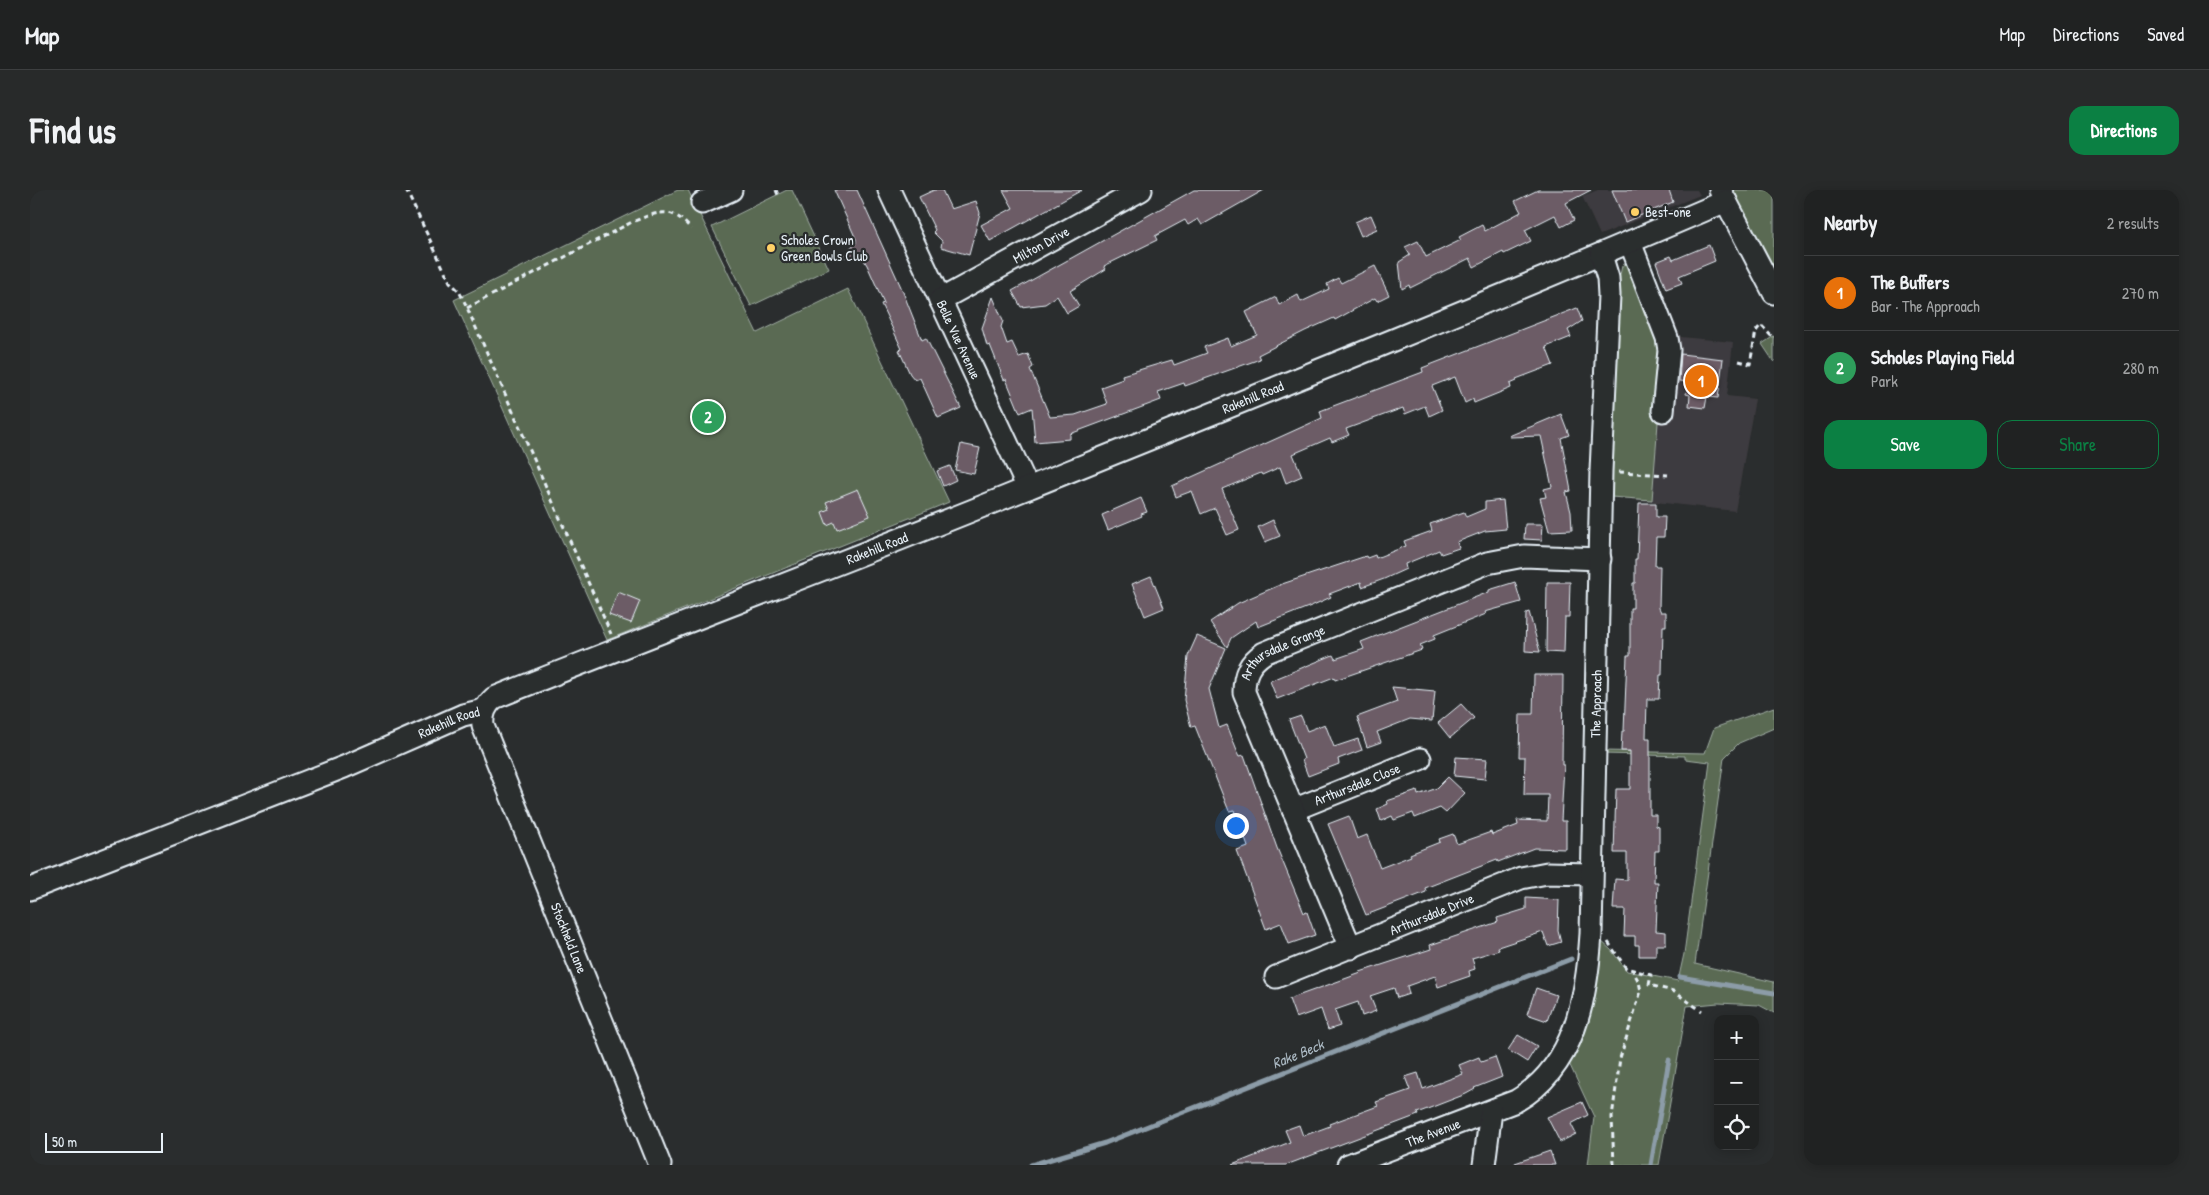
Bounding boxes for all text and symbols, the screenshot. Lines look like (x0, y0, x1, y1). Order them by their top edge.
text: Map (25, 19, 59, 51)
text: Map (2000, 22, 2025, 47)
text: Directions (2053, 22, 2119, 47)
text: Saved (2147, 22, 2184, 47)
button: Directions (2069, 106, 2179, 155)
text: Find us (30, 107, 116, 154)
place label: Best-one (1645, 202, 1692, 221)
marker: Best-one (1629, 206, 1641, 218)
text: Nearby (1824, 208, 1877, 237)
text: 2 results (2107, 212, 2159, 234)
street label: Milton Drive (1009, 221, 1073, 267)
place label: Scholes Crown Green Bowls Club (781, 230, 868, 265)
marker: Scholes Crown Green Bowls Club (765, 242, 777, 254)
text: The Buffers (1871, 269, 1949, 295)
text: 1 (1837, 282, 1843, 304)
text: 270 m (2122, 282, 2159, 304)
text: Bar · The Approach (1871, 295, 1980, 317)
street label: Belle Vue Avenue (933, 297, 986, 382)
text: Scholes Playing Field (1871, 344, 2014, 370)
text: 2 (1836, 357, 1844, 379)
text: 280 m (2123, 357, 2159, 379)
pin: 1 (1685, 362, 1717, 400)
text: Park (1871, 370, 1898, 392)
street label: Rakehill Road (1219, 376, 1287, 418)
pin: 2 (692, 398, 724, 436)
button: Save (1824, 420, 1987, 469)
button: Share (1997, 420, 2159, 469)
street label: Rakehill Road (843, 527, 911, 568)
street label: Arthursdale Grange (1235, 619, 1328, 682)
street label: The Approach (1585, 670, 1606, 738)
street label: Rakehill Road (415, 701, 482, 742)
street label: Arthursdale Close (1311, 758, 1403, 810)
your location (1223, 813, 1249, 839)
street label: Arthursdale Drive (1387, 888, 1477, 939)
street label: Stockheld Lane (547, 900, 592, 976)
map controls (1714, 1015, 1759, 1150)
button: + (1714, 1015, 1759, 1060)
water label: Rake Beck (1269, 1033, 1328, 1073)
button: − (1714, 1060, 1759, 1105)
button: locate (1714, 1105, 1759, 1150)
street label: The Avenue (1403, 1113, 1463, 1151)
scale bar (45, 1130, 162, 1153)
text: 50 m (52, 1132, 77, 1151)

